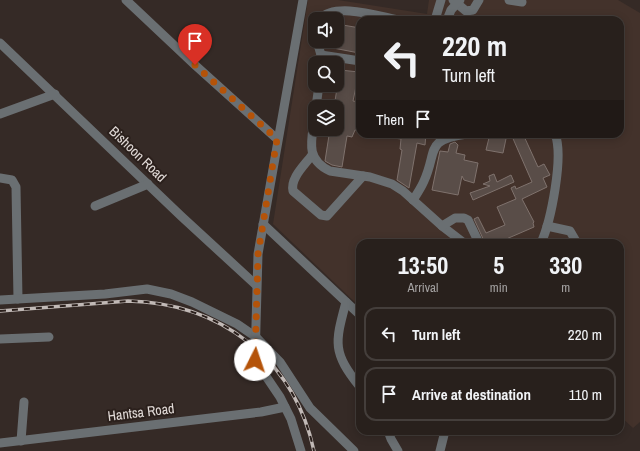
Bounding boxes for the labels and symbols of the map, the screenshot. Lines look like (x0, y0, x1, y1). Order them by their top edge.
pin (178, 24, 212, 65)
street label: Bishoon Road (106, 122, 170, 186)
position arrow (234, 339, 276, 381)
street label: Hantsa Road (107, 399, 175, 425)

